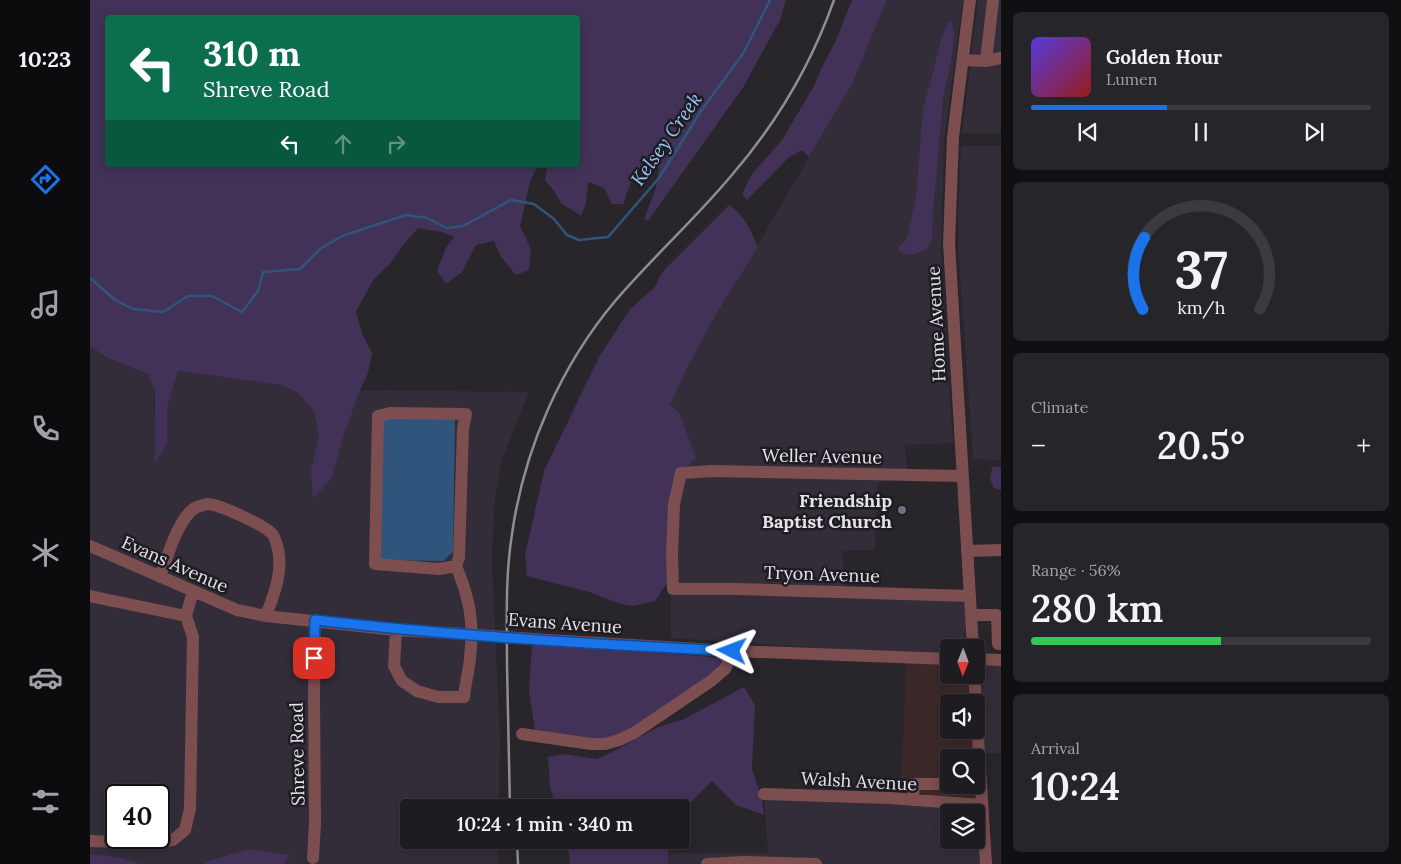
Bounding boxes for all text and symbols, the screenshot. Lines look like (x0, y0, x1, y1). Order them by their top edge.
text: 310 m (203, 31, 300, 76)
icon: left (120, 35, 185, 100)
text: 10:23 (19, 45, 71, 73)
text: Golden Hour (1106, 45, 1222, 69)
text: Lumen (1106, 69, 1158, 89)
text: Shreve Road (203, 75, 330, 103)
water label: Kelsey Creek (625, 88, 707, 190)
icon: previous (1074, 118, 1102, 146)
icon: pause (1187, 118, 1215, 146)
icon: next (1300, 118, 1328, 146)
icon: left (276, 130, 304, 158)
icon: ahead (329, 130, 357, 158)
icon: right (382, 130, 410, 158)
icon: directions (28, 162, 63, 197)
text: 37 (1174, 236, 1228, 302)
street label: Home Avenue (921, 265, 951, 382)
icon: music (28, 287, 63, 322)
text: km/h (1177, 296, 1225, 319)
text: Climate (1031, 397, 1088, 417)
icon: phone (28, 411, 63, 446)
text: 20.5° (1157, 421, 1245, 469)
text: − (1031, 428, 1046, 464)
text: + (1356, 428, 1371, 464)
street label: Weller Avenue (762, 443, 882, 469)
place label: Friendship Baptist Church (762, 489, 892, 533)
marker: Friendship Baptist Church (896, 504, 908, 516)
street label: Evans Avenue (118, 530, 232, 598)
icon: climate (28, 535, 63, 570)
street label: Tryon Avenue (764, 560, 881, 588)
text: Range · 56% (1031, 560, 1121, 580)
text: 280 km (1031, 584, 1163, 632)
street label: Evans Avenue (507, 608, 623, 638)
position arrow (705, 624, 757, 676)
pin (293, 637, 335, 679)
north arrow (940, 639, 985, 684)
map controls (940, 639, 985, 849)
icon: arrive (300, 644, 328, 672)
icon: car (28, 660, 63, 695)
button: sound (940, 694, 985, 739)
street label: Shreve Road (285, 702, 309, 806)
text: Arrival (1031, 738, 1080, 758)
button: search (940, 749, 985, 794)
text: 10:24 (1031, 762, 1120, 810)
street label: Walsh Avenue (800, 766, 918, 796)
icon: filters (28, 784, 63, 819)
speed limit sign: 40 (105, 784, 170, 849)
button: layers (940, 804, 985, 849)
text: 10:24 · 1 min · 340 m (457, 812, 633, 836)

